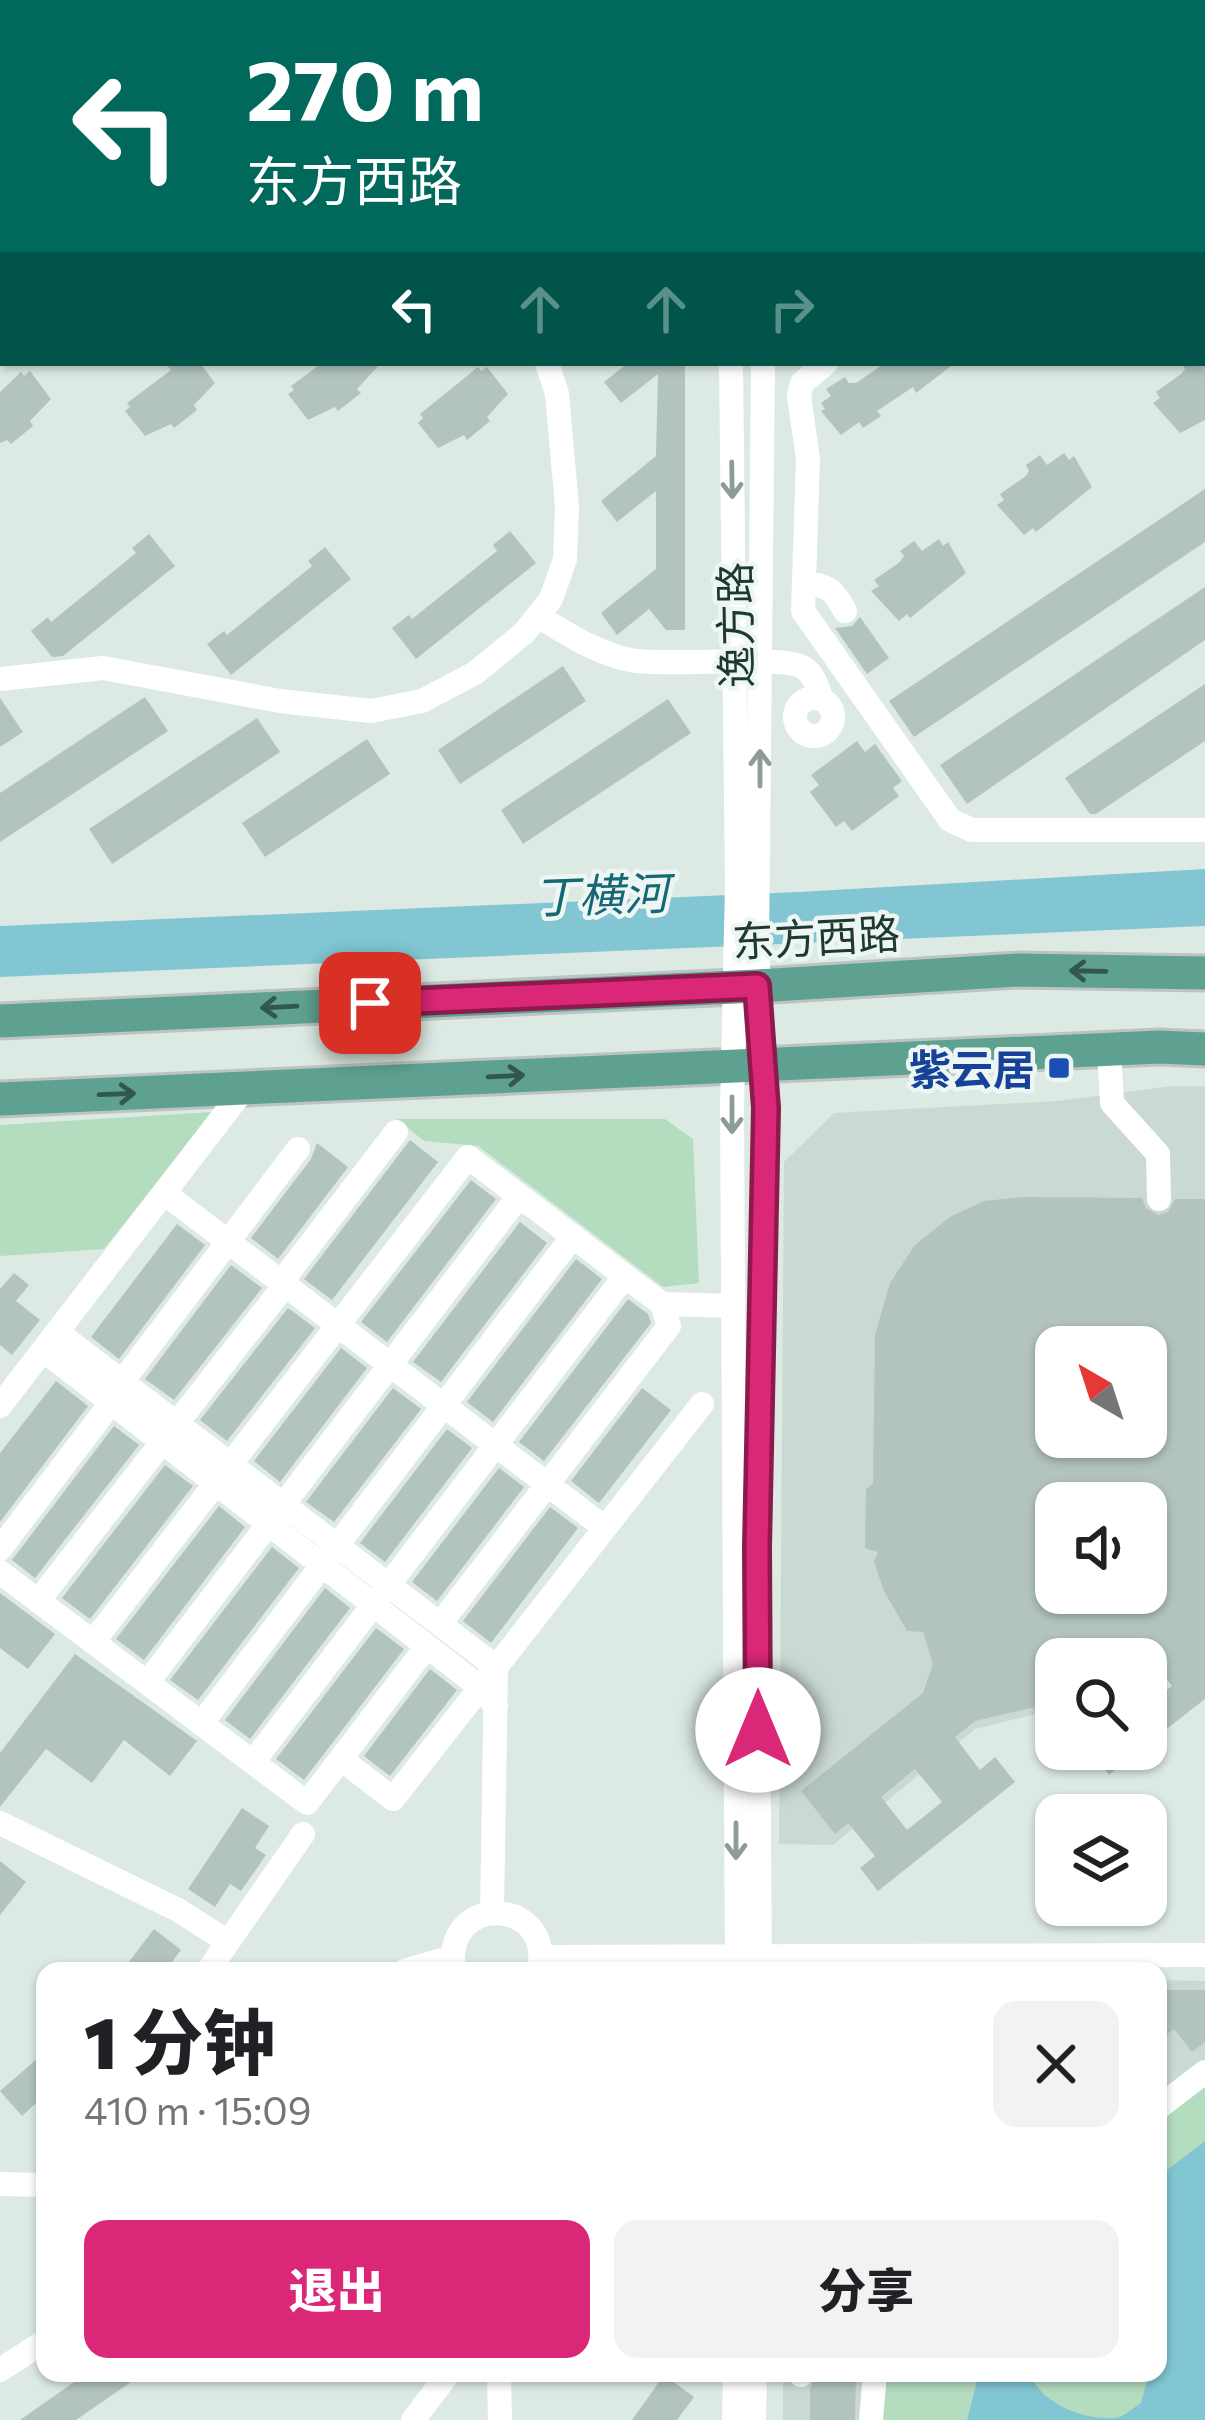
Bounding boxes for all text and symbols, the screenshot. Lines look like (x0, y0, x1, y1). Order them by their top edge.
text: 270 m (246, 36, 484, 138)
icon: left (48, 48, 204, 204)
text: 东方西路 (246, 146, 462, 212)
icon: left (381, 276, 447, 342)
icon: ahead (507, 276, 573, 342)
icon: ahead (633, 276, 699, 342)
icon: right (759, 276, 825, 342)
one-way arrow (721, 460, 743, 499)
street label: 逸方路 (707, 562, 761, 688)
one-way arrow (749, 749, 771, 788)
water label: 丁横河 (533, 863, 677, 923)
street label: 东方西路 (731, 906, 901, 966)
pin (319, 952, 421, 1054)
one-way arrow (1069, 959, 1108, 982)
icon: arrive (337, 970, 403, 1036)
one-way arrow (260, 996, 299, 1019)
place label: 紫云居 (909, 1042, 1035, 1094)
marker: 紫云居 (1046, 1055, 1072, 1081)
one-way arrow (486, 1064, 525, 1087)
one-way arrow (97, 1082, 136, 1105)
one-way arrow (721, 1095, 743, 1134)
north arrow (1035, 1326, 1167, 1458)
map controls (1035, 1326, 1167, 1926)
button: sound (1035, 1482, 1167, 1614)
button: search (1035, 1638, 1167, 1770)
position arrow (695, 1667, 821, 1793)
button: layers (1035, 1794, 1167, 1926)
one-way arrow (725, 1821, 748, 1860)
text: 1 分钟 (84, 1996, 275, 2084)
button: close (993, 2001, 1119, 2127)
text: 410 m · 15:09 (84, 2085, 311, 2133)
button: 退出 (84, 2220, 590, 2358)
button: 分享 (614, 2220, 1119, 2358)

